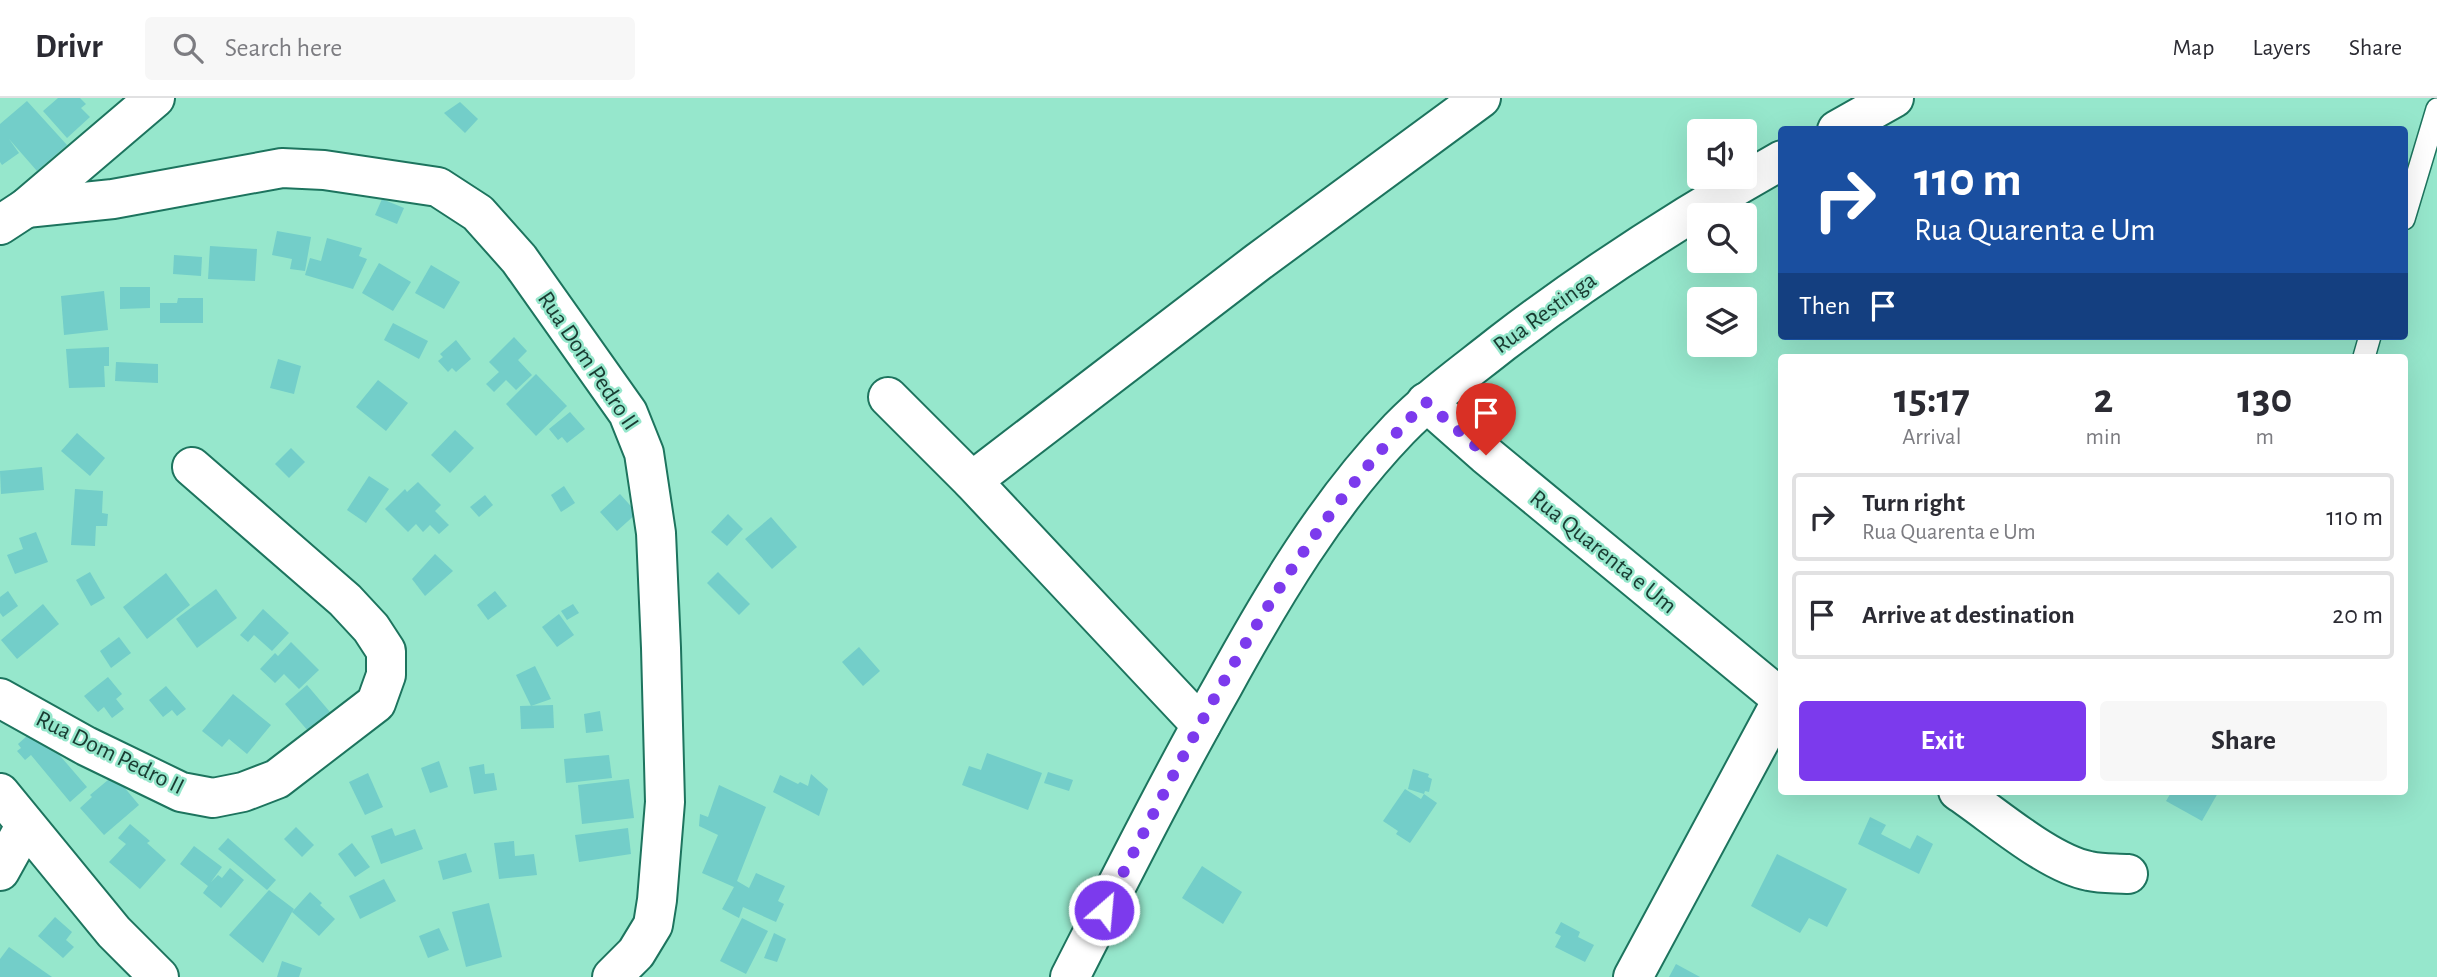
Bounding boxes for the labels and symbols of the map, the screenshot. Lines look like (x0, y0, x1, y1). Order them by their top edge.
street label: Rua Restinga (1489, 268, 1601, 358)
street label: Rua Dom Pedro II (533, 287, 643, 435)
pin (1456, 383, 1516, 455)
street label: Rua Quarenta e Um (1525, 486, 1681, 618)
street label: Rua Dom Pedro II (32, 707, 188, 799)
position arrow (1067, 873, 1141, 947)

